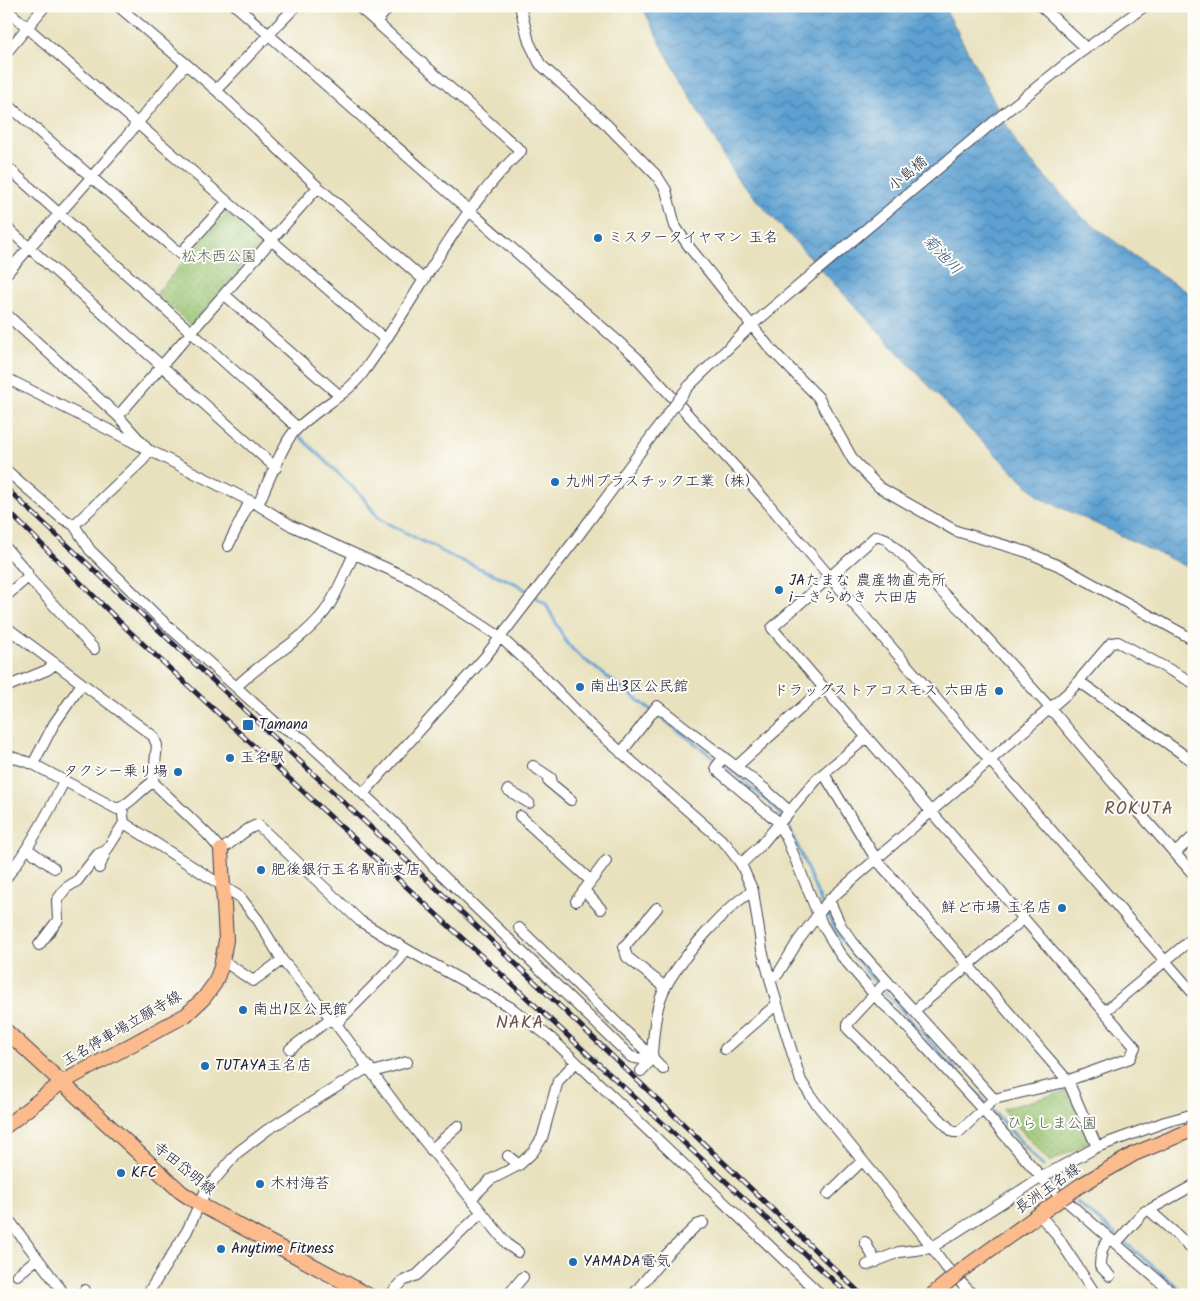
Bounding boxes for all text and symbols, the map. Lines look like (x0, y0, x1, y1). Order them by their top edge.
street label: 小島橋 (883, 150, 933, 198)
place label: ミスタータイヤマン 玉名 (608, 226, 778, 250)
water label: 菊池川 (916, 229, 968, 281)
marker: ミスタータイヤマン 玉名 (592, 232, 604, 244)
park label: 松木西公園 (181, 245, 257, 269)
place label: 九州プラスチック工業（株） (565, 470, 760, 494)
marker: 九州プラスチック工業（株） (549, 476, 561, 488)
place label: JAたまな 農産物直売所 i－きらめき 六田店 (789, 569, 946, 610)
marker: JAたまな 農産物直売所 i－きらめき 六田店 (773, 584, 785, 596)
place label: 南出3区公民館 (590, 675, 689, 699)
place label: ドラッグストアコスモス 六田店 (774, 679, 989, 703)
marker: 南出3区公民館 (574, 681, 586, 693)
marker: ドラッグストアコスモス 六田店 (993, 685, 1005, 697)
place label: Tamana (259, 713, 308, 737)
marker: Tamana (241, 718, 255, 732)
place label: 玉名駅 (240, 746, 285, 770)
marker: 玉名駅 (224, 752, 236, 764)
place label: タクシー乗り場 (63, 760, 168, 784)
marker: タクシー乗り場 (172, 766, 184, 778)
district label: ROKUTA (1104, 795, 1174, 824)
place label: 肥後銀行玉名駅前支店 (271, 858, 421, 882)
marker: 肥後銀行玉名駅前支店 (255, 864, 267, 876)
place label: 鮮ど市場 玉名店 (941, 896, 1052, 920)
marker: 鮮ど市場 玉名店 (1056, 902, 1068, 914)
street label: 玉名停車場立願寺線 (58, 985, 186, 1073)
place label: 南出1区公民館 (253, 998, 348, 1022)
marker: 南出1区公民館 (237, 1004, 249, 1016)
district label: NAKA (496, 1009, 544, 1038)
place label: TUTAYA玉名店 (215, 1054, 312, 1078)
marker: TUTAYA玉名店 (199, 1060, 211, 1072)
park label: ひらしま公園 (1007, 1112, 1097, 1136)
street label: 寺田岱明線 (147, 1136, 221, 1202)
street label: 長洲玉名線 (1010, 1158, 1086, 1220)
place label: KFC (131, 1161, 157, 1185)
marker: KFC (115, 1167, 127, 1179)
place label: 木村海苔 (270, 1172, 330, 1196)
marker: 木村海苔 (254, 1178, 266, 1190)
place label: Anytime Fitness (231, 1237, 335, 1261)
marker: Anytime Fitness (215, 1243, 227, 1255)
place label: YAMADA電気 (583, 1250, 671, 1274)
marker: YAMADA電気 (567, 1256, 579, 1268)

